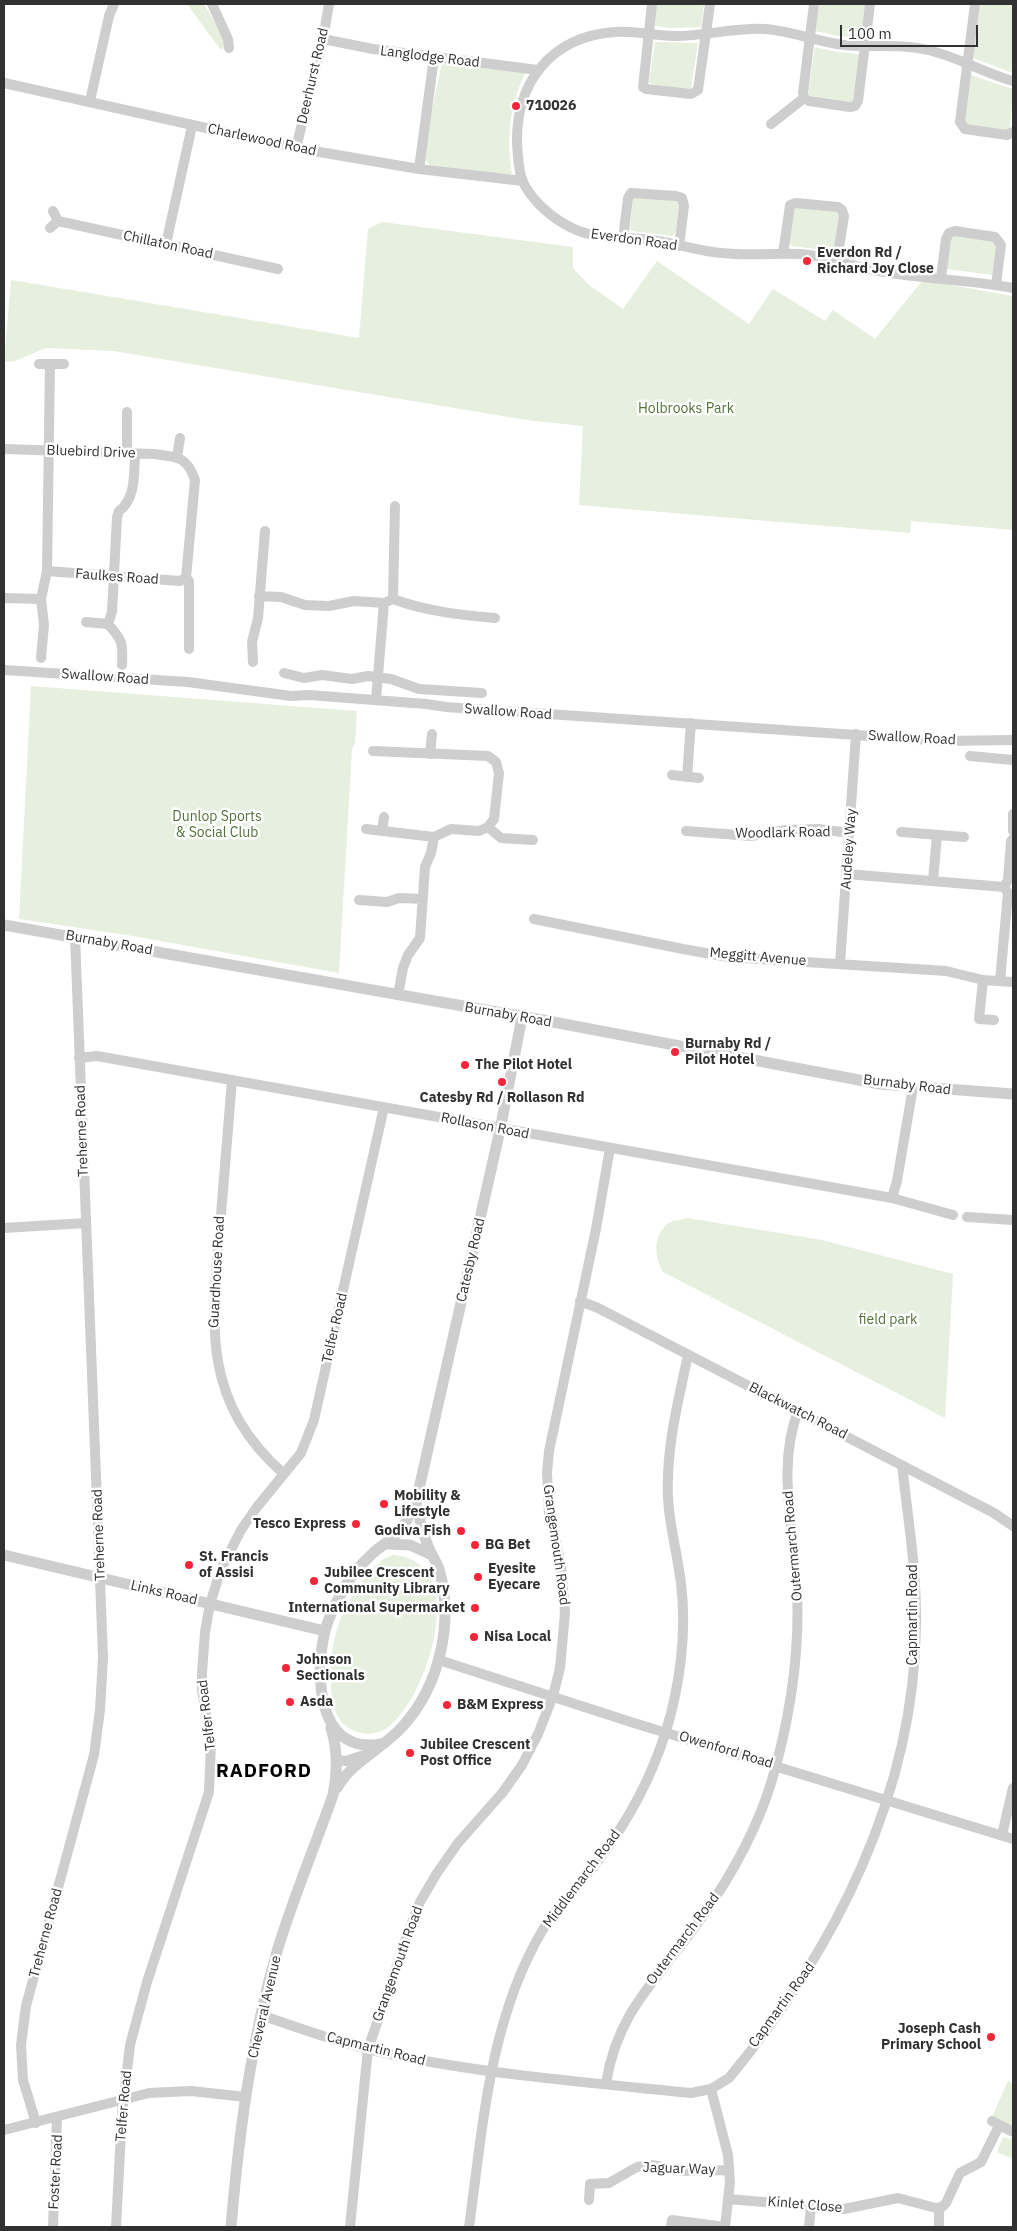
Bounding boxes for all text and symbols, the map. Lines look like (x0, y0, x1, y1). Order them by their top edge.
scale bar (842, 15, 980, 47)
text: 100 m (848, 24, 892, 43)
street label: Deerhurst Road (294, 26, 332, 126)
street label: Langlodge Road (379, 43, 481, 71)
place label: 710026 (526, 98, 576, 114)
marker: 710026 (510, 100, 522, 112)
street label: Charlewood Road (206, 120, 318, 160)
street label: Everdon Road (590, 226, 678, 254)
street label: Chillaton Road (122, 227, 214, 263)
place label: Everdon Rd / Richard Joy Close (817, 245, 934, 278)
marker: Everdon Rd / Richard Joy Close (801, 255, 813, 267)
park label: Holbrooks Park (638, 401, 734, 417)
street label: Bluebird Drive (46, 442, 136, 462)
street label: Faulkes Road (75, 566, 159, 588)
street label: Swallow Road (61, 666, 149, 688)
street label: Swallow Road (464, 701, 552, 723)
street label: Swallow Road (868, 727, 956, 749)
street label: Audeley Way (838, 808, 860, 890)
park label: Dunlop Sports & Social Club (172, 809, 262, 842)
street label: Woodlark Road (735, 824, 831, 842)
street label: Burnaby Road (64, 927, 154, 959)
street label: Meggitt Avenue (709, 944, 807, 970)
street label: Burnaby Road (463, 999, 553, 1031)
place label: Burnaby Rd / Pilot Hotel (685, 1036, 771, 1068)
marker: Burnaby Rd / Pilot Hotel (669, 1046, 681, 1058)
place label: The Pilot Hotel (475, 1057, 572, 1073)
marker: The Pilot Hotel (459, 1059, 471, 1071)
street label: Burnaby Road (862, 1071, 952, 1099)
marker: Catesby Rd / Rollason Rd (496, 1076, 508, 1088)
street label: Treherne Road (72, 1085, 92, 1177)
place label: Catesby Rd / Rollason Rd (420, 1090, 584, 1106)
street label: Rollason Road (439, 1109, 531, 1143)
street label: Guardhouse Road (206, 1216, 228, 1328)
street label: Catesby Road (453, 1216, 489, 1304)
street label: Telfer Road (319, 1291, 351, 1365)
park label: field park (859, 1312, 917, 1328)
street label: Blackwatch Road (746, 1379, 850, 1443)
street label: Grangemouth Road (539, 1484, 573, 1606)
place label: Mobility & Lifestyle (394, 1488, 460, 1520)
street label: Treherne Road (89, 1489, 109, 1581)
street label: Outermarch Road (780, 1490, 806, 1602)
marker: Mobility & Lifestyle (378, 1498, 390, 1510)
place label: Tesco Express (253, 1516, 346, 1532)
marker: Tesco Express (350, 1518, 362, 1530)
place label: Godiva Fish (374, 1523, 451, 1539)
marker: Godiva Fish (455, 1525, 467, 1537)
place label: BG Bet (485, 1537, 530, 1553)
marker: BG Bet (469, 1539, 481, 1551)
place label: St. Francis of Assisi (199, 1549, 269, 1581)
marker: St. Francis of Assisi (183, 1559, 195, 1571)
place label: Eyesite Eyecare (488, 1561, 540, 1594)
street label: Capmartin Road (905, 1564, 921, 1666)
place label: Jubilee Crescent Community Library (324, 1565, 449, 1598)
marker: Eyesite Eyecare (472, 1571, 484, 1583)
marker: Jubilee Crescent Community Library (308, 1575, 320, 1587)
street label: Links Road (129, 1577, 199, 1609)
place label: International Supermarket (288, 1600, 465, 1616)
marker: International Supermarket (469, 1602, 481, 1614)
place label: Nisa Local (484, 1629, 551, 1645)
marker: Nisa Local (468, 1631, 480, 1643)
place label: Johnson Sectionals (296, 1652, 365, 1684)
marker: Johnson Sectionals (280, 1662, 292, 1674)
street label: Telfer Road (194, 1679, 220, 1751)
place label: Asda (300, 1694, 333, 1710)
marker: Asda (284, 1696, 296, 1708)
place label: B&M Express (457, 1697, 544, 1713)
marker: B&M Express (441, 1699, 453, 1711)
street label: Owenford Road (677, 1728, 775, 1772)
place label: Jubilee Crescent Post Office (420, 1737, 530, 1770)
marker: Jubilee Crescent Post Office (404, 1747, 416, 1759)
district label: RADFORD (215, 1761, 313, 1783)
street label: Middlemarch Road (540, 1827, 624, 1931)
street label: Treherne Road (26, 1886, 66, 1980)
street label: Outermarch Road (643, 1890, 723, 1988)
street label: Grangemouth Road (369, 1904, 427, 2024)
street label: Cheveral Avenue (245, 1954, 285, 2060)
street label: Capmartin Road (746, 1959, 818, 2051)
place label: Joseph Cash Primary School (881, 2021, 981, 2054)
street label: Capmartin Road (325, 2029, 427, 2069)
marker: Joseph Cash Primary School (985, 2031, 997, 2043)
street label: Telfer Road (113, 2070, 135, 2142)
street label: Foster Road (46, 2134, 66, 2210)
street label: Jaguar Way (642, 2159, 716, 2179)
street label: Kinlet Close (767, 2193, 843, 2217)

